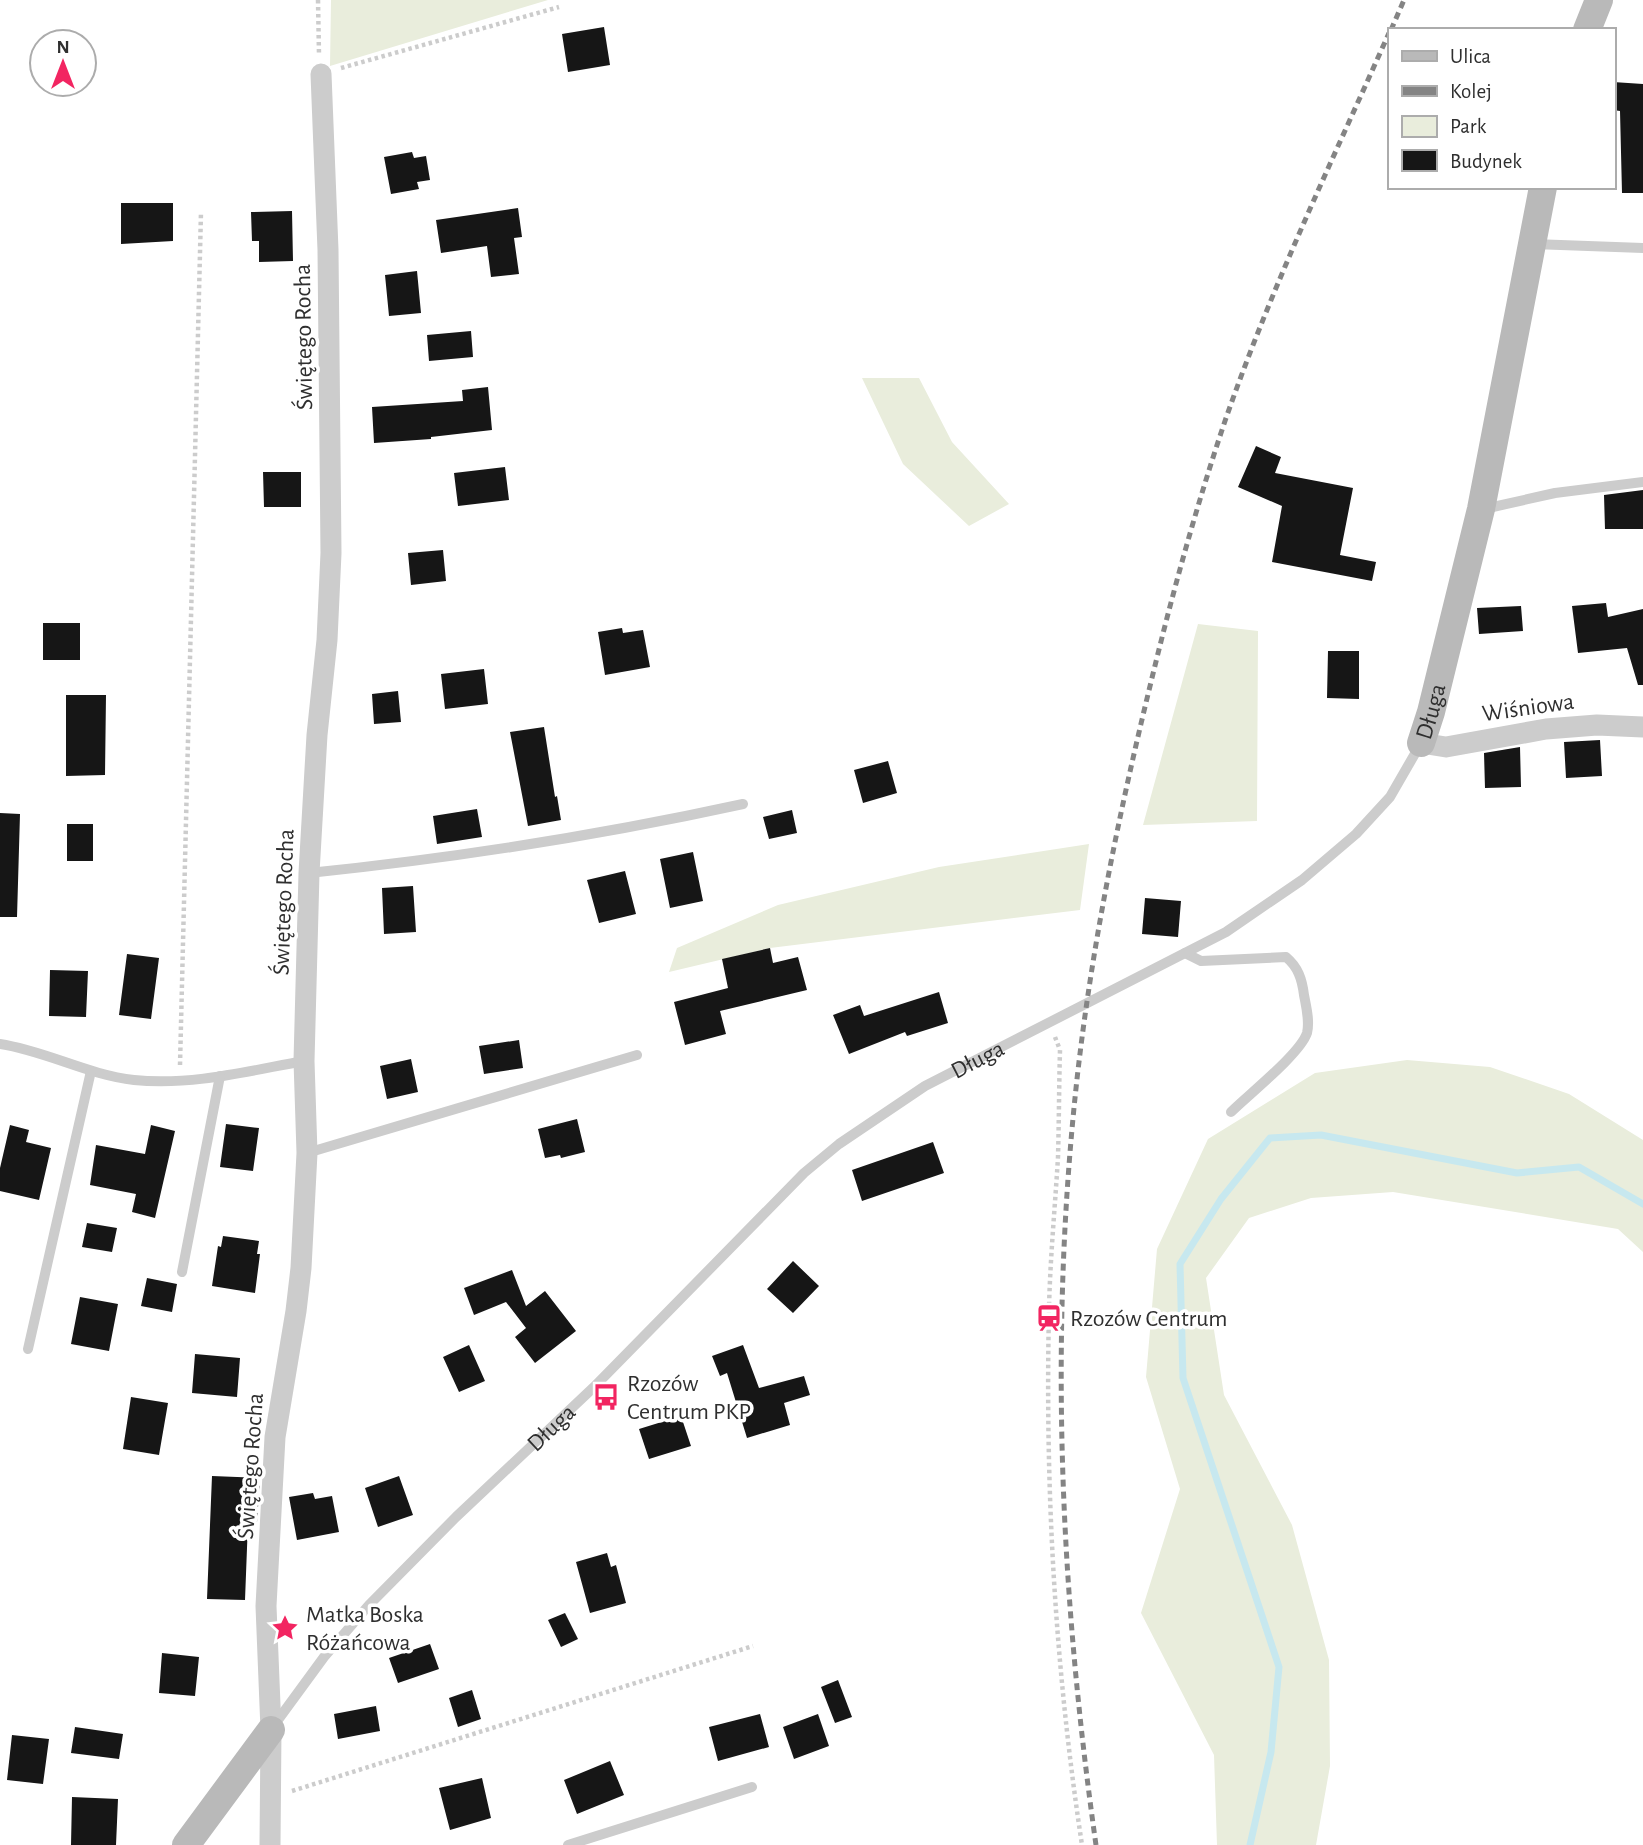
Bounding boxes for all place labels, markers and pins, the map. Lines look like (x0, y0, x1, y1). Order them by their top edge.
station icon: Rzozów Centrum (1034, 1303, 1064, 1333)
place label: Rzozów Centrum (1070, 1307, 1228, 1331)
place label: Rzozów Centrum PKP (627, 1372, 751, 1424)
bus stop icon: Rzozów Centrum PKP (591, 1382, 621, 1412)
place label: Matka Boska Różańcowa (306, 1603, 424, 1655)
place icon: Matka Boska Różańcowa (270, 1613, 300, 1643)

